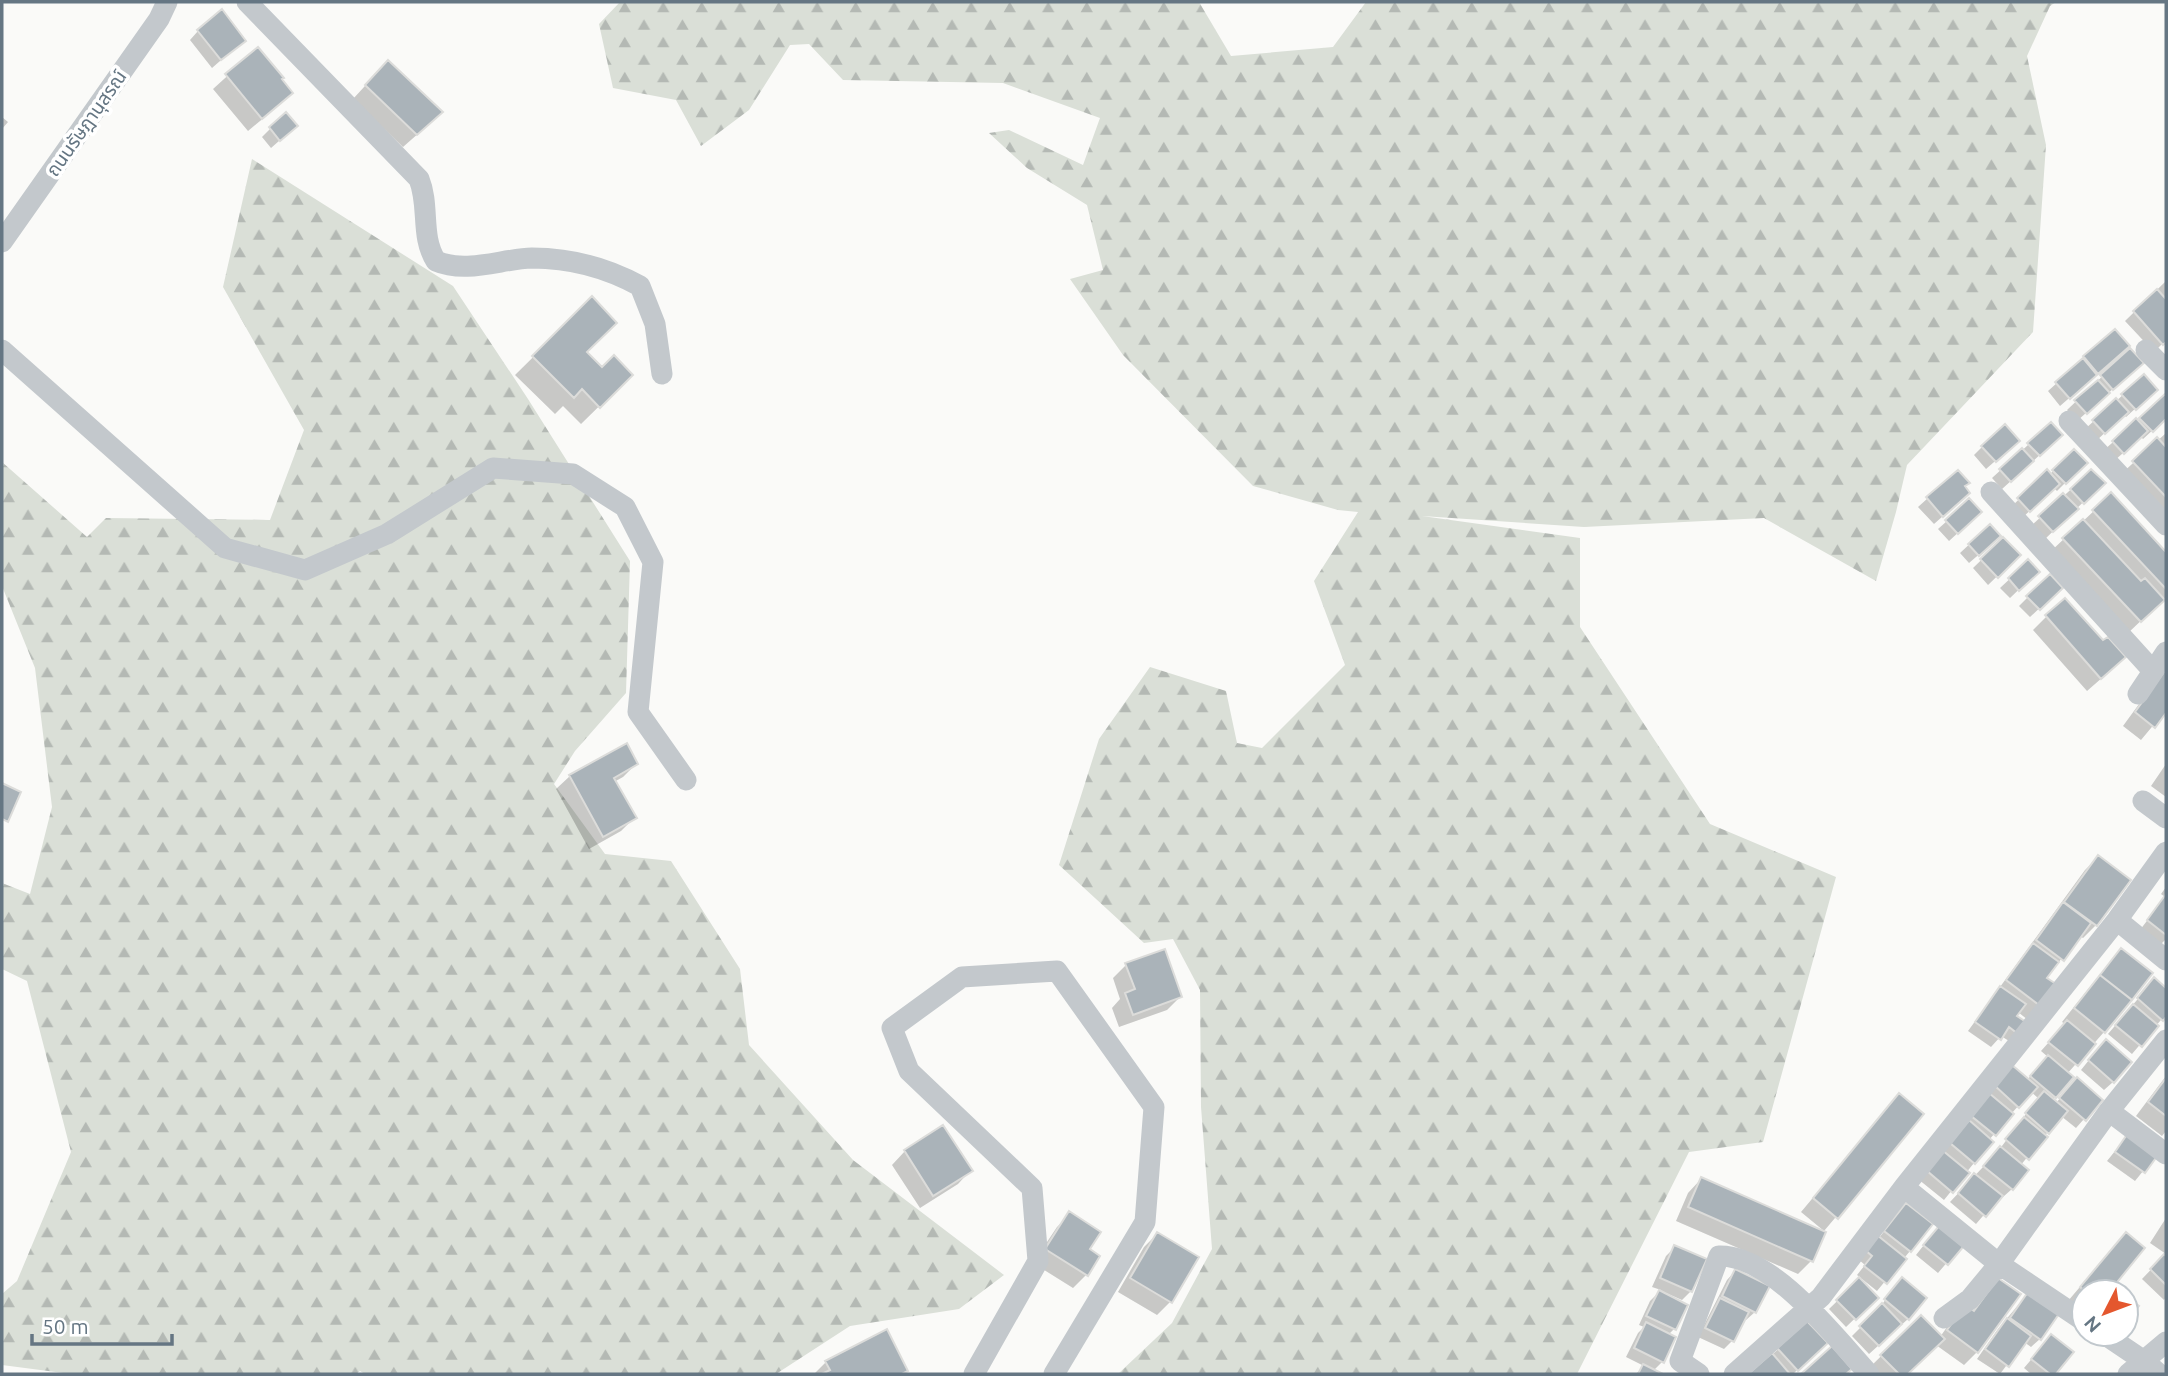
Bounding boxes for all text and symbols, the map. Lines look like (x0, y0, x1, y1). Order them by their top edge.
street label: ถนนรัษฎานุสรณ์ (41, 66, 132, 181)
north arrow (2070, 1278, 2140, 1348)
scale bar (32, 1302, 172, 1346)
text: N (2079, 1312, 2105, 1337)
text: 50 m (42, 1314, 89, 1338)

